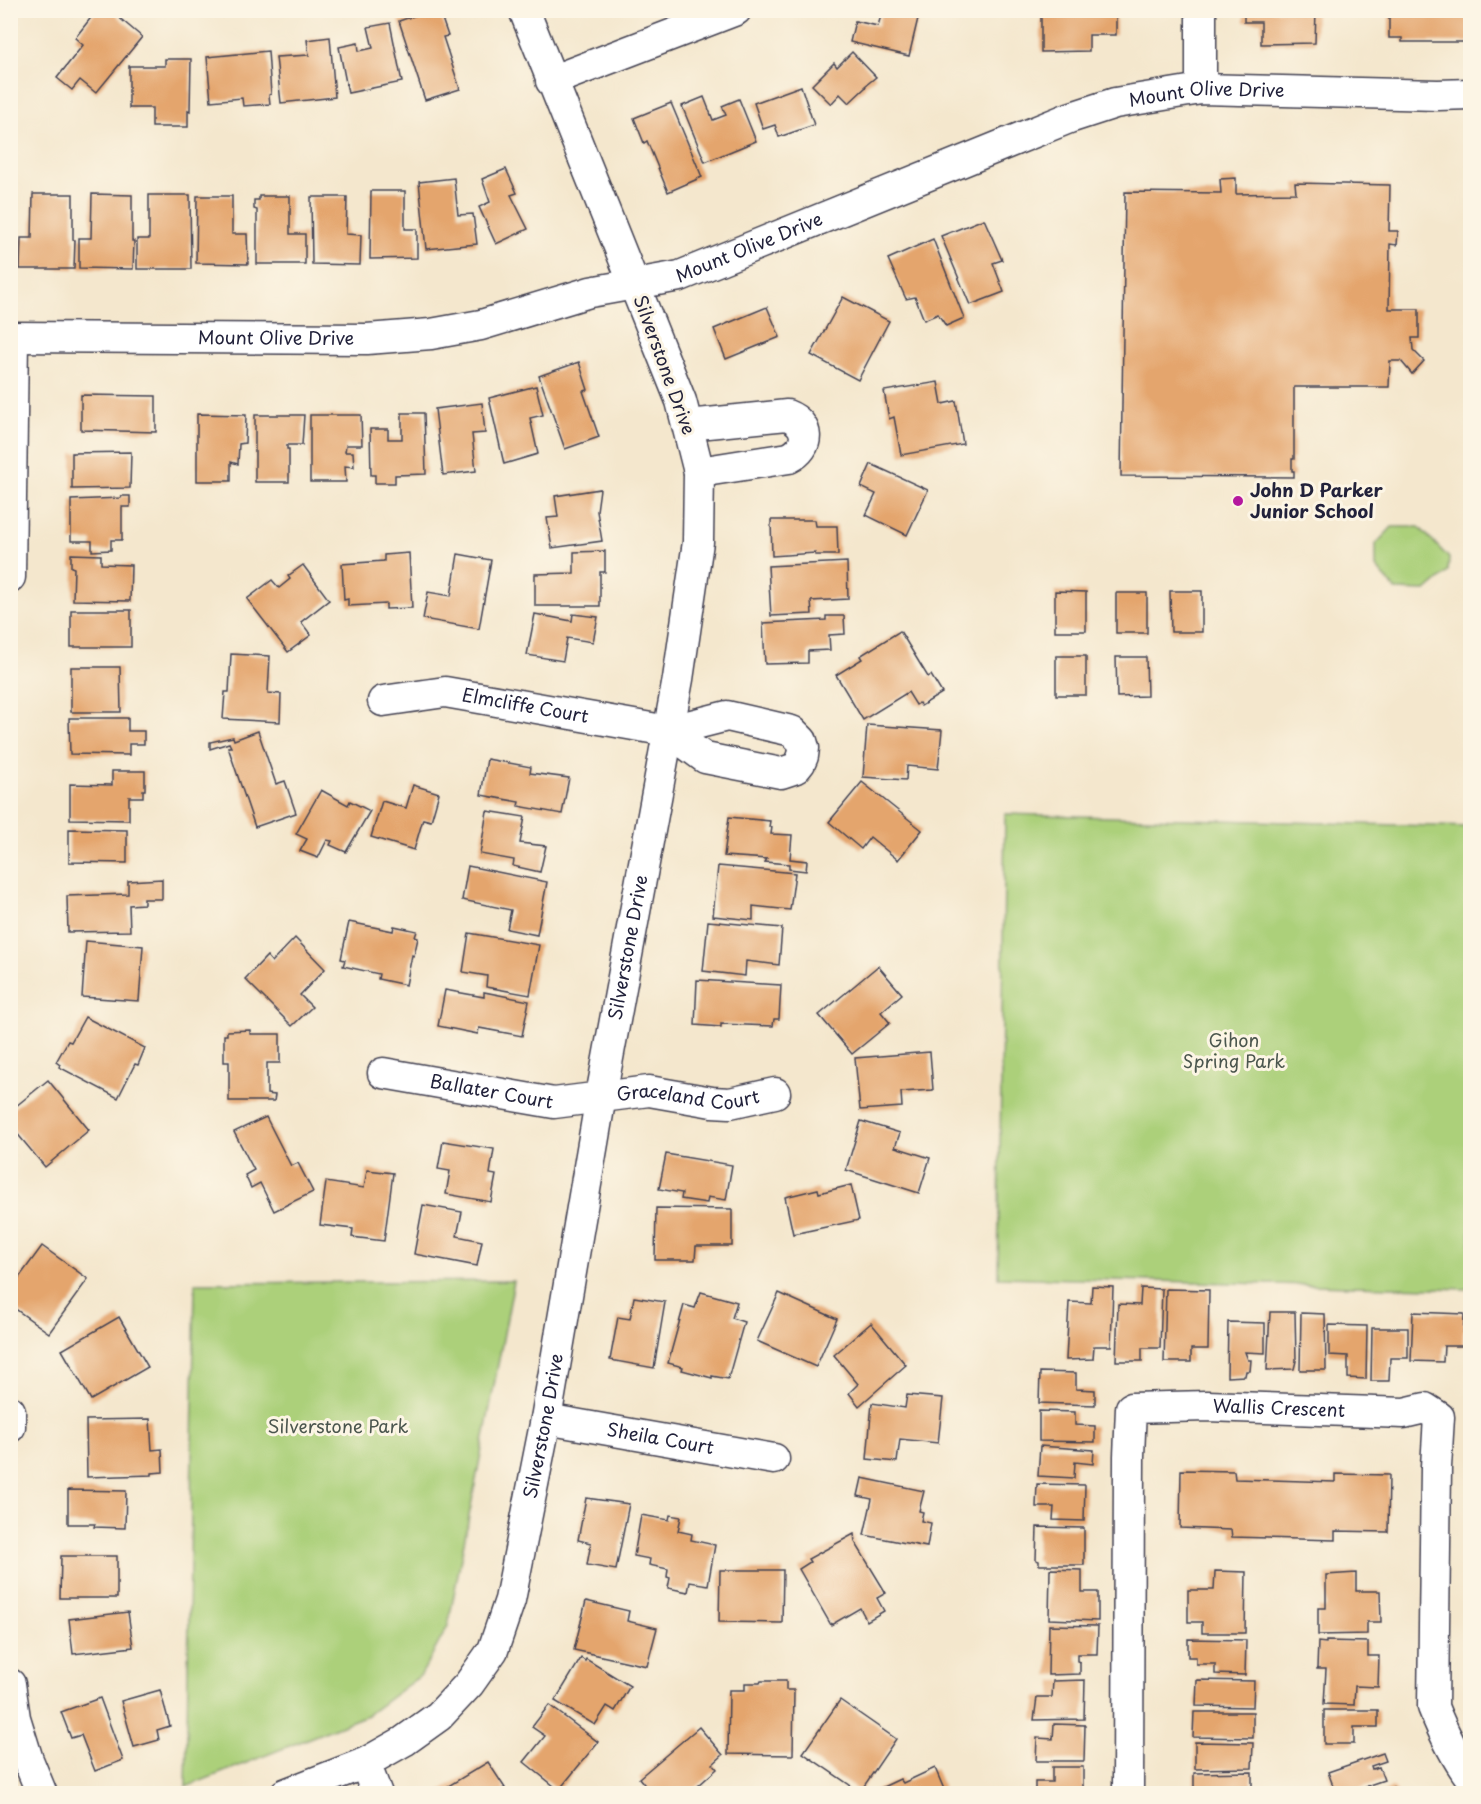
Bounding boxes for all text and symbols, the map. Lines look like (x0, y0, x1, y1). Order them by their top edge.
street label: Mount Olive Drive (1127, 74, 1285, 113)
street label: Mount Olive Drive (671, 205, 826, 288)
street label: Silverstone Drive (628, 291, 703, 438)
street label: Mount Olive Drive (198, 323, 354, 351)
place label: John D Parker Junior School (1250, 476, 1384, 524)
marker: John D Parker Junior School (1231, 494, 1245, 508)
street label: Elmcliffe Court (460, 680, 591, 729)
street label: Silverstone Drive (600, 873, 654, 1022)
park label: Gihon Spring Park (1183, 1026, 1285, 1074)
street label: Ballater Court (428, 1066, 555, 1115)
street label: Graceland Court (615, 1076, 762, 1115)
street label: Silverstone Drive (515, 1351, 569, 1501)
street label: Wallis Crescent (1212, 1391, 1345, 1423)
park label: Silverstone Park (267, 1412, 409, 1439)
street label: Sheila Court (605, 1415, 716, 1460)

